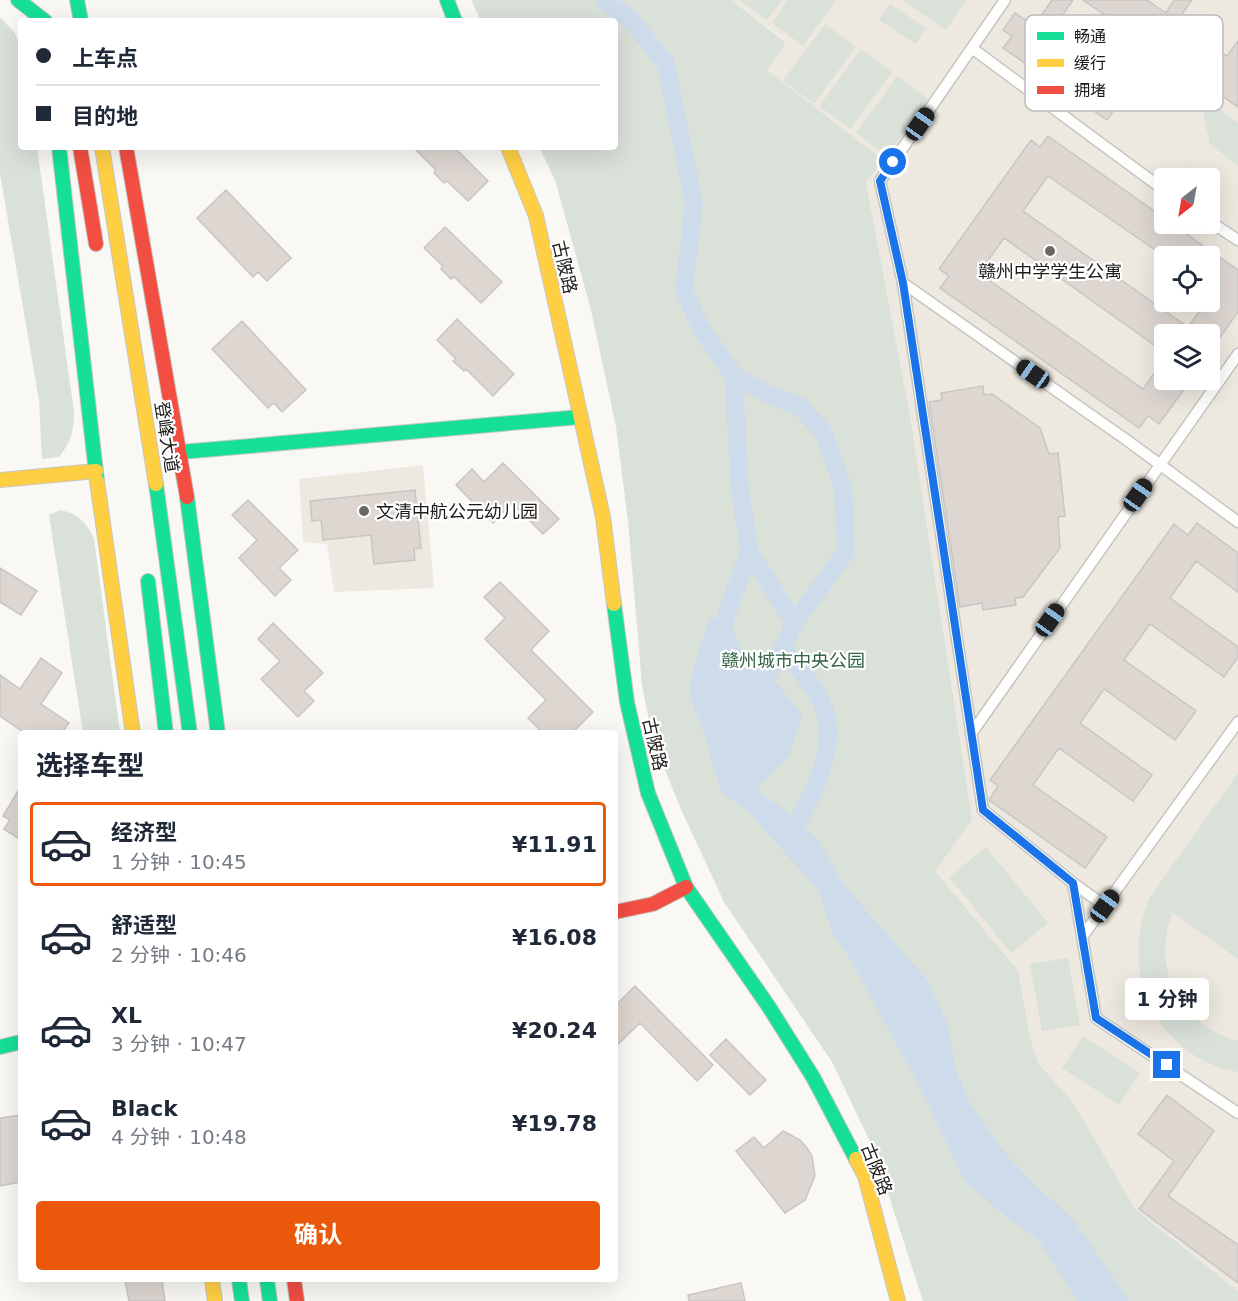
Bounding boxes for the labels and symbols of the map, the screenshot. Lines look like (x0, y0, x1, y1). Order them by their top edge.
legend (1025, 15, 1223, 111)
text: 畅通 (1074, 27, 1106, 46)
text: 缓行 (1074, 54, 1106, 73)
text: 拥堵 (1074, 81, 1106, 100)
car (902, 104, 938, 144)
route start (879, 148, 906, 175)
north arrow (1154, 168, 1220, 234)
street label: 古陂路 (549, 238, 581, 296)
marker: 赣州中学学生公寓 (1043, 244, 1057, 258)
place label: 赣州中学学生公寓 (978, 261, 1122, 282)
car (1013, 356, 1053, 392)
street label: 登峰大道 (151, 400, 183, 474)
car (1120, 475, 1156, 515)
place label: 文清中航公元幼儿园 (376, 501, 538, 522)
marker: 文清中航公元幼儿园 (357, 504, 371, 518)
car (1032, 600, 1068, 640)
park label: 赣州城市中央公园 (721, 650, 865, 671)
street label: 古陂路 (639, 715, 671, 773)
car (1087, 886, 1123, 926)
callout: 1 分钟 (1125, 978, 1209, 1020)
route end (1153, 1051, 1180, 1078)
street label: 古陂路 (857, 1140, 897, 1198)

